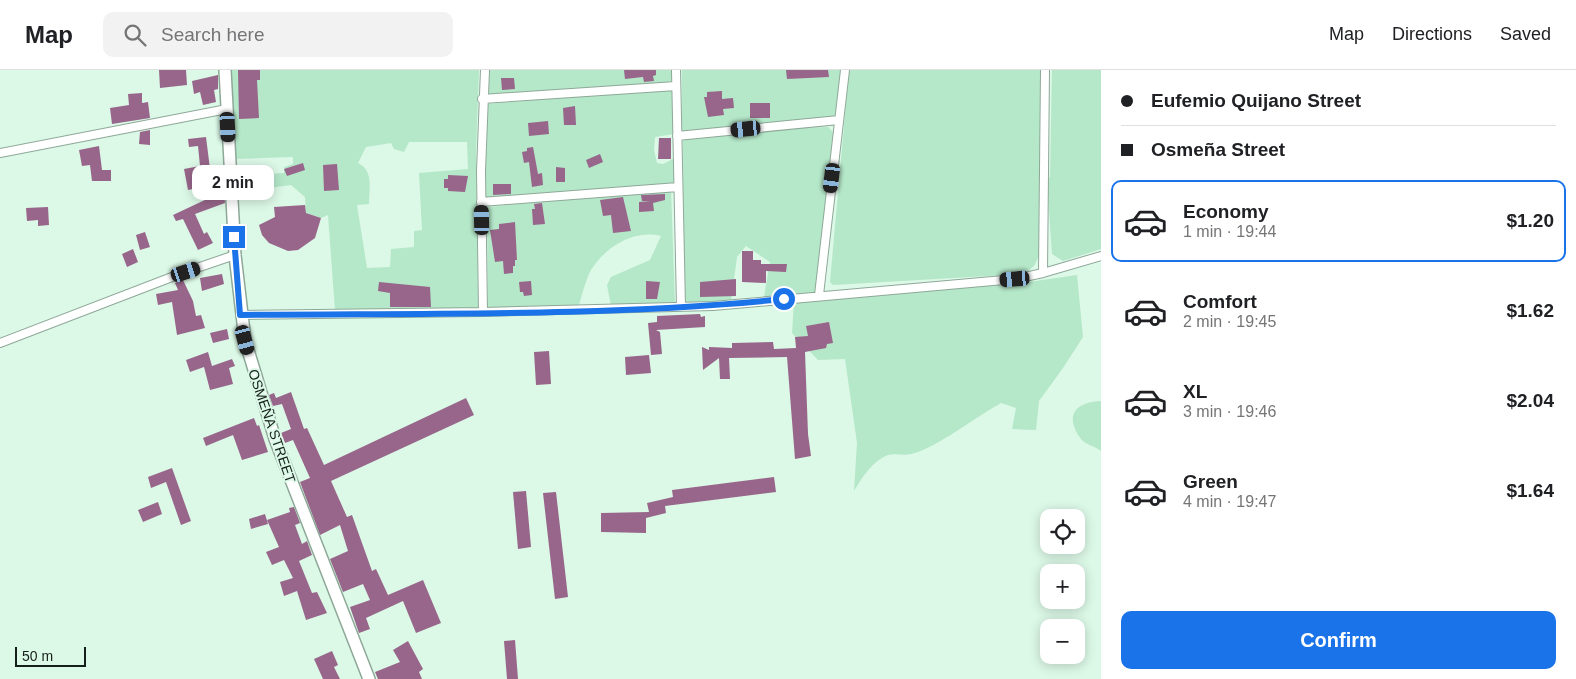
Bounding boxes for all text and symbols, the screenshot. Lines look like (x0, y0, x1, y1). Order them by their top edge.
search box (103, 12, 453, 57)
text: Map (25, 21, 73, 48)
icon: search (121, 21, 149, 49)
text: Search here (161, 24, 265, 45)
text: Map (1329, 24, 1364, 44)
text: Directions (1392, 24, 1472, 44)
text: Saved (1500, 24, 1551, 44)
text: Eufemio Quijano Street (1151, 90, 1361, 111)
car (219, 112, 236, 142)
car (730, 120, 761, 138)
text: Osmeña Street (1151, 139, 1285, 160)
car (822, 162, 841, 194)
callout: 2 min (193, 164, 275, 200)
text: 2 min (212, 174, 254, 191)
icon: car (1123, 199, 1168, 244)
text: Economy (1183, 201, 1269, 222)
car (474, 205, 489, 235)
text: $1.20 (1506, 210, 1554, 231)
text: 1 min · 19:44 (1183, 223, 1276, 240)
route end (223, 226, 245, 248)
car (169, 260, 202, 284)
car (999, 270, 1030, 288)
route start (773, 288, 795, 310)
icon: car (1123, 289, 1168, 334)
text: Comfort (1183, 291, 1257, 312)
text: $1.62 (1506, 300, 1554, 321)
text: 2 min · 19:45 (1183, 313, 1276, 330)
car (233, 324, 256, 356)
street label: OSMEÑA STREET (245, 367, 299, 485)
icon: car (1123, 379, 1168, 424)
text: XL (1183, 381, 1207, 402)
text: $2.04 (1506, 390, 1554, 411)
text: 3 min · 19:46 (1183, 403, 1276, 420)
icon: car (1123, 469, 1168, 514)
text: Green (1183, 471, 1238, 492)
text: $1.64 (1506, 480, 1554, 501)
text: 4 min · 19:47 (1183, 493, 1276, 510)
map controls (1040, 509, 1085, 664)
button: locate (1040, 509, 1085, 554)
button: + (1040, 564, 1085, 609)
button: Confirm (1121, 611, 1556, 669)
button: − (1040, 619, 1085, 664)
scale bar (15, 644, 86, 667)
text: 50 m (22, 648, 53, 664)

